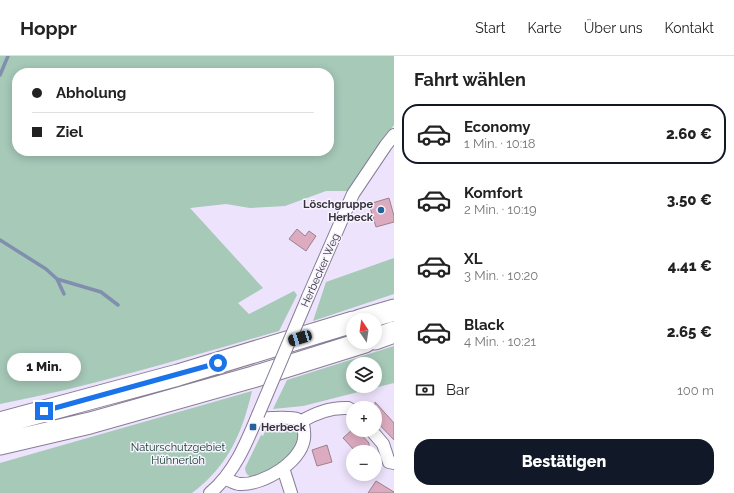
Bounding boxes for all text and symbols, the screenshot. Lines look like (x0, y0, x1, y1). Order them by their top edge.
text: Hoppr (20, 17, 77, 39)
text: Start (475, 20, 505, 36)
text: Karte (527, 20, 562, 36)
text: Über uns (584, 20, 643, 36)
text: Kontakt (665, 20, 714, 36)
text: Fahrt wählen (414, 69, 526, 90)
text: Abholung (56, 84, 126, 102)
icon: car (416, 116, 452, 152)
text: Economy (464, 118, 531, 136)
text: Ziel (56, 123, 83, 141)
text: 2.60 € (666, 125, 712, 143)
text: 1 Min. · 10:18 (464, 136, 535, 151)
icon: car (416, 182, 452, 218)
text: Komfort (464, 184, 523, 202)
text: 3.50 € (667, 191, 712, 209)
place label: Löschgruppe Herbeck (303, 198, 374, 224)
text: 2 Min. · 10:19 (464, 202, 537, 217)
marker: Löschgruppe Herbeck (376, 205, 386, 215)
street label: Herbecker Weg (298, 231, 343, 309)
icon: car (416, 248, 452, 284)
text: XL (464, 250, 482, 268)
text: 4.41 € (668, 257, 712, 275)
text: 3 Min. · 10:20 (464, 268, 538, 283)
north arrow (346, 313, 382, 349)
map controls (346, 313, 382, 481)
icon: car (416, 314, 452, 350)
text: Black (464, 316, 504, 334)
text: 2.65 € (667, 323, 712, 341)
car (287, 329, 313, 347)
text: 4 Min. · 10:21 (464, 334, 536, 349)
callout: 1 Min. (7, 353, 81, 381)
route start (209, 354, 227, 372)
button: layers (346, 357, 382, 393)
text: 1 Min. (26, 359, 62, 374)
icon: cash (414, 379, 436, 401)
text: Bar (446, 381, 469, 399)
text: 100 m (677, 383, 714, 398)
button: + (346, 401, 382, 437)
route end (35, 402, 53, 420)
place label: Herbeck (261, 421, 307, 434)
marker: Herbeck (248, 422, 258, 432)
button: Bestätigen (414, 439, 714, 485)
park label: Naturschutzgebiet Hühnerloh (131, 441, 225, 467)
button: − (346, 445, 382, 481)

